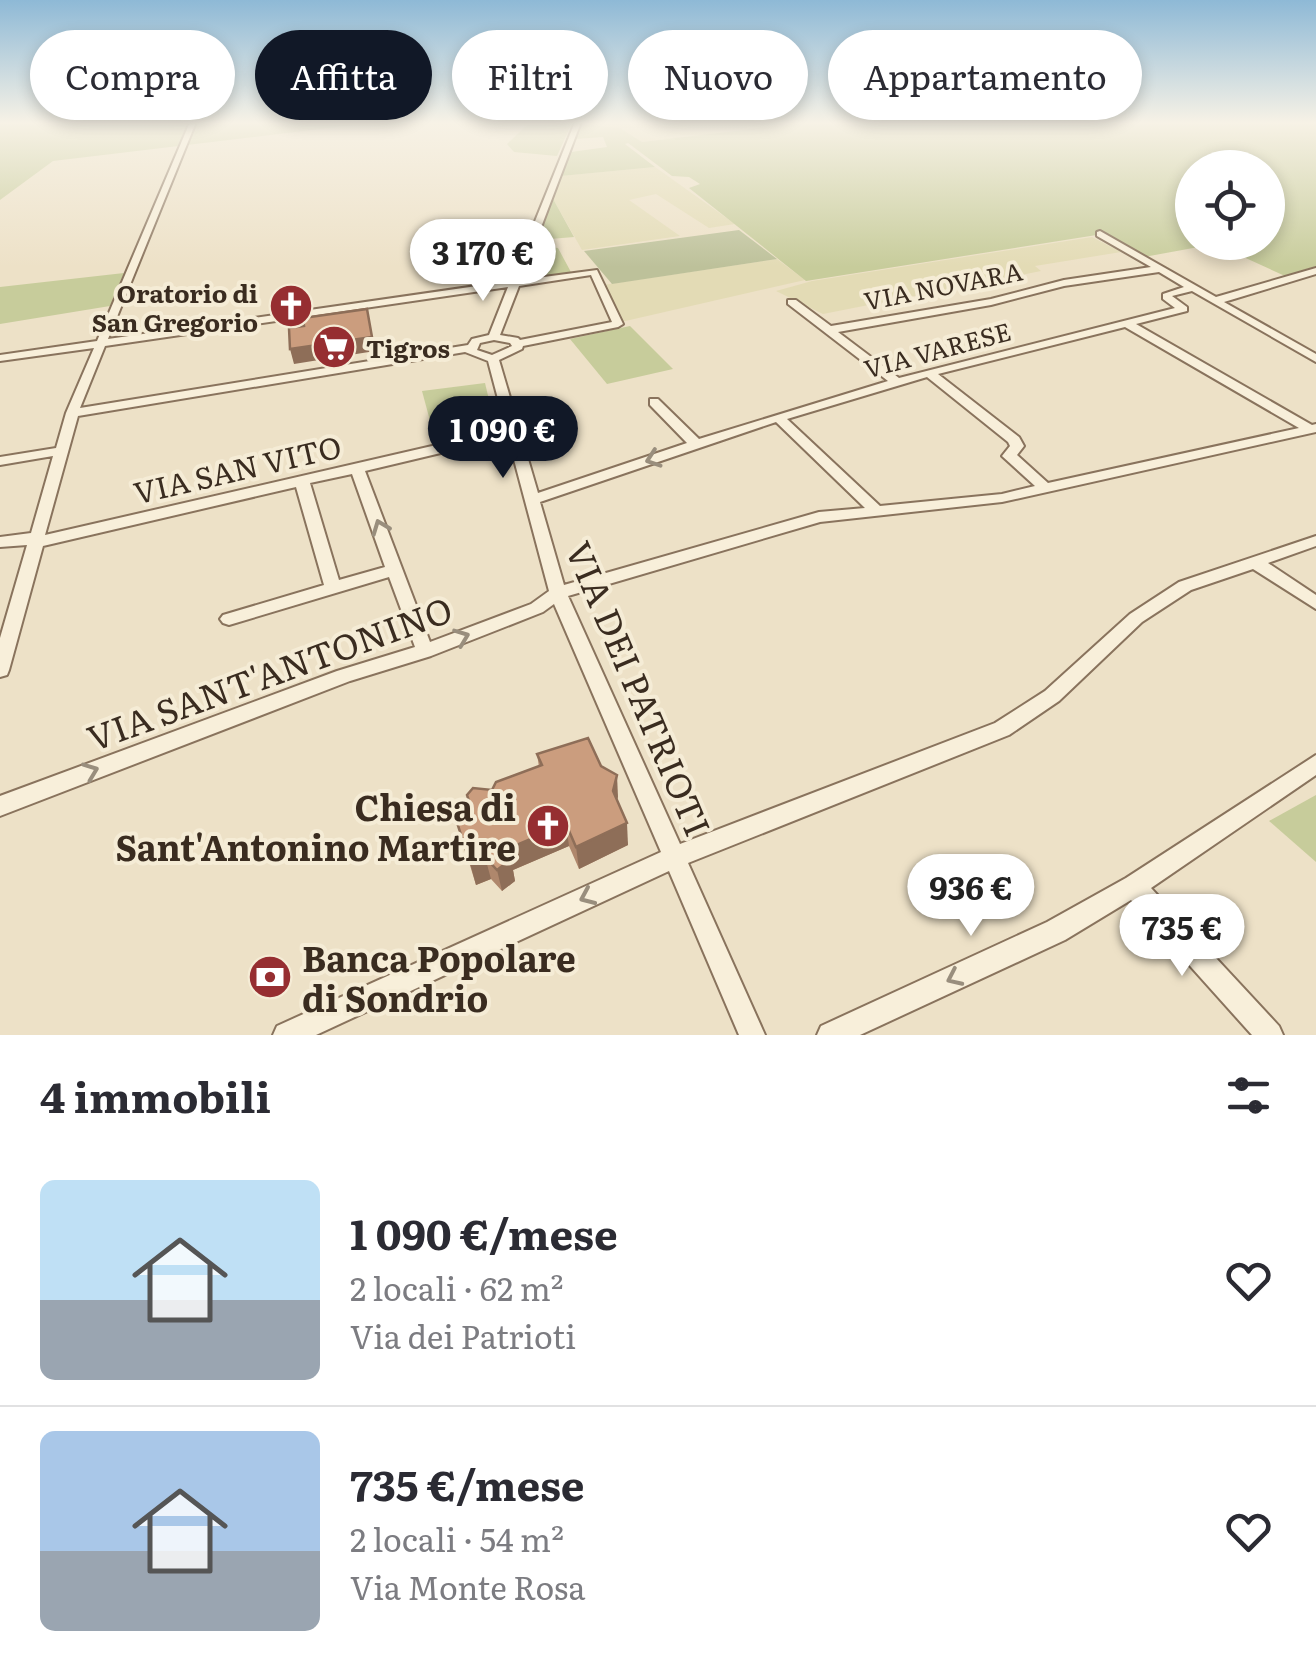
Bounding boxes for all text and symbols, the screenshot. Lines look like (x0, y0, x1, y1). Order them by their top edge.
chip: Compra (30, 30, 235, 120)
chip: Affitta (255, 30, 432, 120)
chip: Filtri (452, 30, 608, 120)
chip: Nuovo (628, 30, 808, 120)
chip: Appartamento (828, 30, 1142, 120)
map controls (1175, 150, 1285, 260)
button: locate (1175, 150, 1285, 260)
pin: 3 170 € (391, 219, 575, 304)
text: 3 170 € (432, 227, 534, 275)
street label: VIA NOVARA (860, 251, 1026, 319)
place label: Oratorio di San Gregorio (92, 274, 258, 340)
church icon: Oratorio di San Gregorio (268, 283, 314, 329)
street label: VIA VARESE (859, 312, 1015, 386)
supermarket icon: Tigros (311, 324, 357, 370)
place label: Tigros (366, 329, 450, 366)
pin: 1 090 € (411, 396, 595, 481)
text: 1 090 € (450, 404, 556, 452)
street label: VIA SAN VITO (129, 423, 345, 513)
one-way arrow (646, 448, 663, 468)
one-way arrow (371, 519, 392, 536)
street label: VIA DEI PATRIOTI (554, 533, 726, 843)
street label: VIA SANT'ANTONINO (79, 582, 459, 762)
one-way arrow (453, 628, 470, 648)
one-way arrow (81, 763, 99, 783)
place label: Chiesa di Sant'Antonino Martire (115, 780, 516, 872)
church icon: Chiesa di Sant'Antonino Martire (525, 803, 571, 849)
pin: 936 € (901, 854, 1041, 939)
text: 936 € (929, 862, 1013, 910)
one-way arrow (579, 885, 597, 905)
pin: 735 € (1112, 894, 1252, 979)
text: 735 € (1142, 902, 1223, 950)
place label: Banca Popolare di Sondrio (302, 931, 576, 1023)
bank icon: Banca Popolare di Sondrio (247, 954, 293, 1000)
one-way arrow (946, 966, 964, 986)
text: 4 immobili (40, 1064, 271, 1126)
icon: filters (1221, 1068, 1276, 1123)
text: 1 090 €/mese (350, 1201, 618, 1263)
icon: home (120, 1220, 240, 1340)
icon: heart (1221, 1253, 1276, 1308)
text: 2 locali · 62 m² (350, 1263, 563, 1311)
text: Via dei Patrioti (350, 1311, 576, 1359)
text: 735 €/mese (350, 1452, 585, 1514)
icon: home (120, 1471, 240, 1591)
icon: heart (1221, 1504, 1276, 1559)
text: 2 locali · 54 m² (350, 1514, 564, 1562)
text: Via Monte Rosa (350, 1562, 586, 1610)

